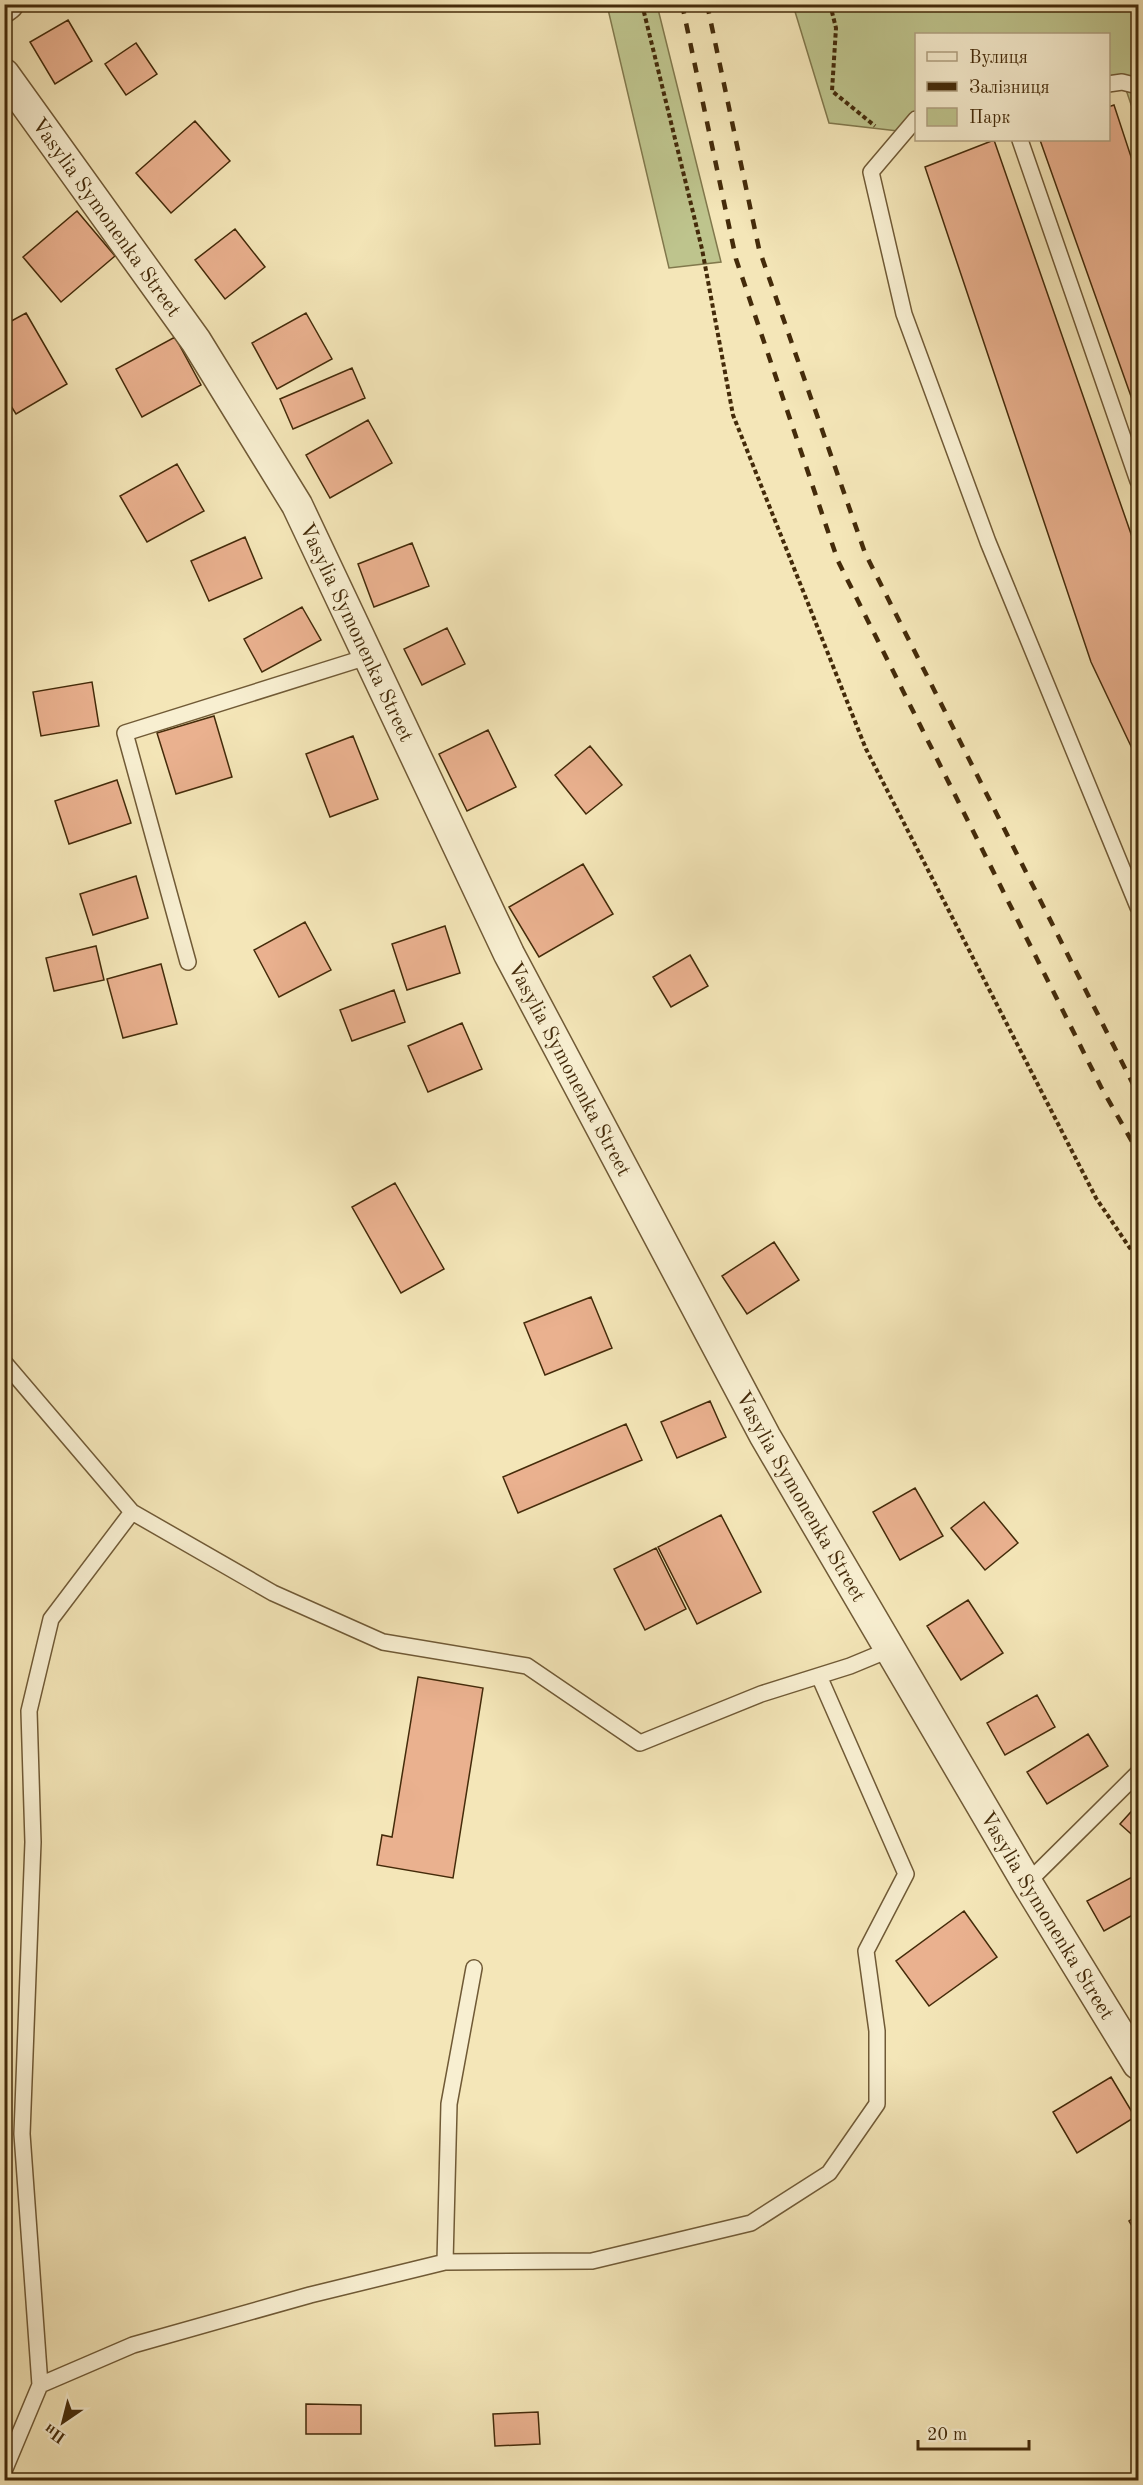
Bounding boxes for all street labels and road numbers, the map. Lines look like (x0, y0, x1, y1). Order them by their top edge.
street label: Vasylia Symonenka Street (27, 114, 184, 321)
street label: Vasylia Symonenka Street (295, 520, 416, 745)
street label: Vasylia Symonenka Street (503, 959, 634, 1180)
street label: Vasylia Symonenka Street (731, 1388, 869, 1606)
street label: Vasylia Symonenka Street (975, 1808, 1117, 2024)

